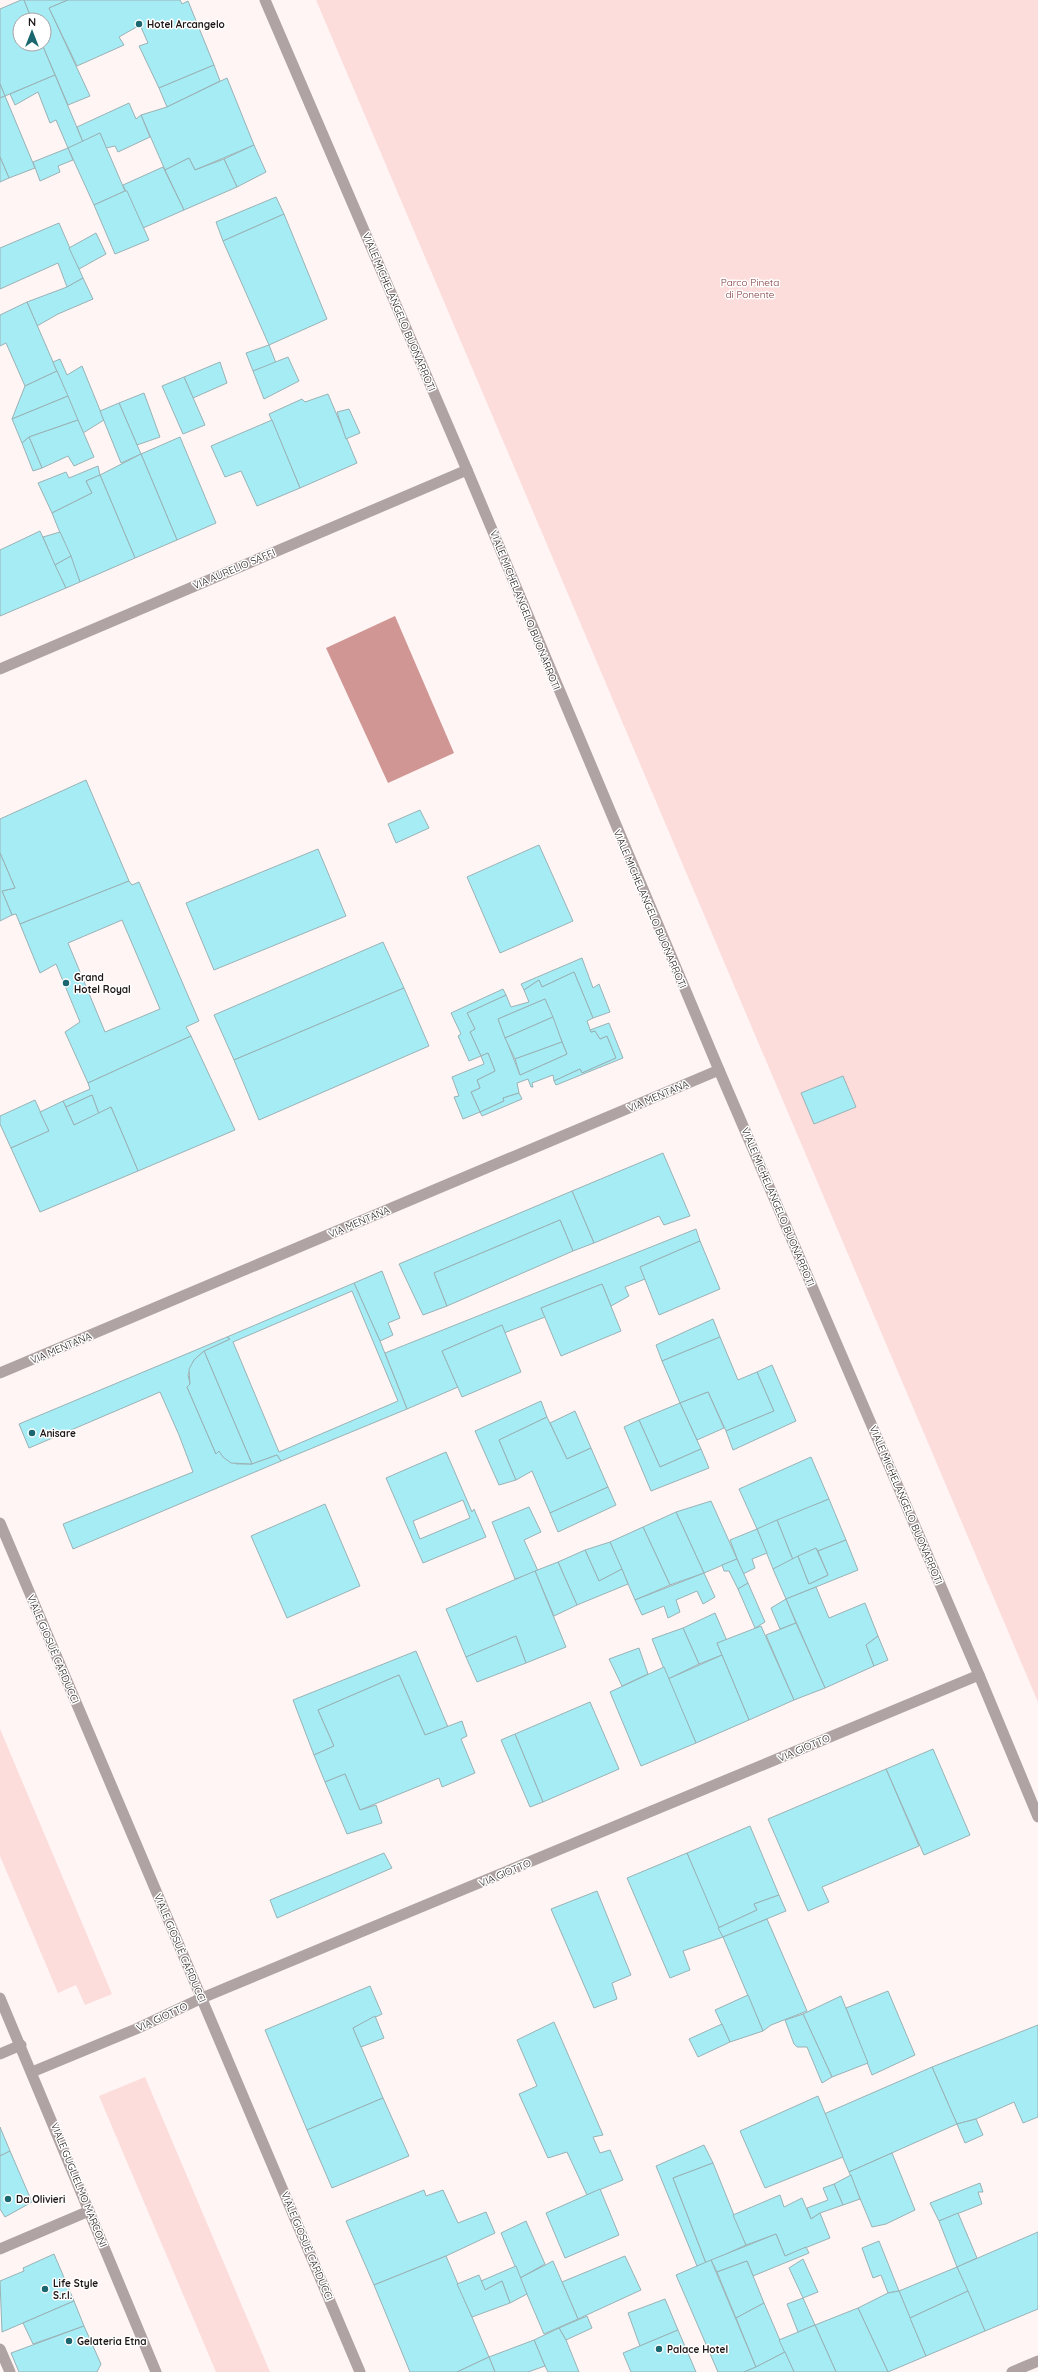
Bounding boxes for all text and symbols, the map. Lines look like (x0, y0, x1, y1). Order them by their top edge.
north arrow (12, 12, 52, 52)
text: N (28, 15, 36, 29)
place label: Hotel Arcangelo (147, 18, 225, 31)
marker: Hotel Arcangelo (134, 19, 144, 29)
street label: VIALE MICHELANGELO BUONARROTI (360, 231, 438, 393)
park label: Parco Pineta di Ponente (721, 276, 779, 301)
street label: VIALE MICHELANGELO BUONARROTI (487, 528, 563, 692)
street label: VIA AURELIO SAFFI (191, 546, 277, 592)
street label: VIALE MICHELANGELO BUONARROTI (611, 828, 689, 990)
place label: Grand Hotel Royal (74, 971, 131, 996)
marker: Grand Hotel Royal (61, 978, 71, 988)
street label: VIA MENTANA (625, 1077, 691, 1115)
street label: VIALE MICHELANGELO BUONARROTI (739, 1126, 817, 1288)
street label: VIA MENTANA (326, 1203, 392, 1241)
street label: VIA MENTANA (28, 1329, 94, 1367)
street label: VIALE MICHELANGELO BUONARROTI (867, 1424, 945, 1586)
place label: Anisare (40, 1427, 76, 1440)
marker: Anisare (27, 1428, 37, 1438)
street label: VIALE GIOSUÈ CARDUCCI (24, 1593, 82, 1705)
street label: VIA GIOTTO (776, 1731, 832, 1765)
street label: VIA GIOTTO (477, 1856, 533, 1890)
street label: VIALE GIOSUÈ CARDUCCI (151, 1892, 209, 2004)
street label: VIA GIOTTO (134, 1999, 190, 2035)
street label: VIALE GUGLIELMO MARCONI (48, 2121, 110, 2249)
street label: VIALE GIOSUÈ CARDUCCI (278, 2190, 336, 2302)
place label: Da Olivieri (16, 2193, 65, 2206)
marker: Da Olivieri (3, 2194, 13, 2204)
place label: Life Style S.r.l. (53, 2277, 98, 2302)
marker: Life Style S.r.l. (40, 2284, 50, 2294)
place label: Gelateria Etna (77, 2335, 147, 2348)
marker: Gelateria Etna (64, 2336, 74, 2346)
place label: Palace Hotel (667, 2343, 728, 2356)
marker: Palace Hotel (654, 2344, 664, 2354)

